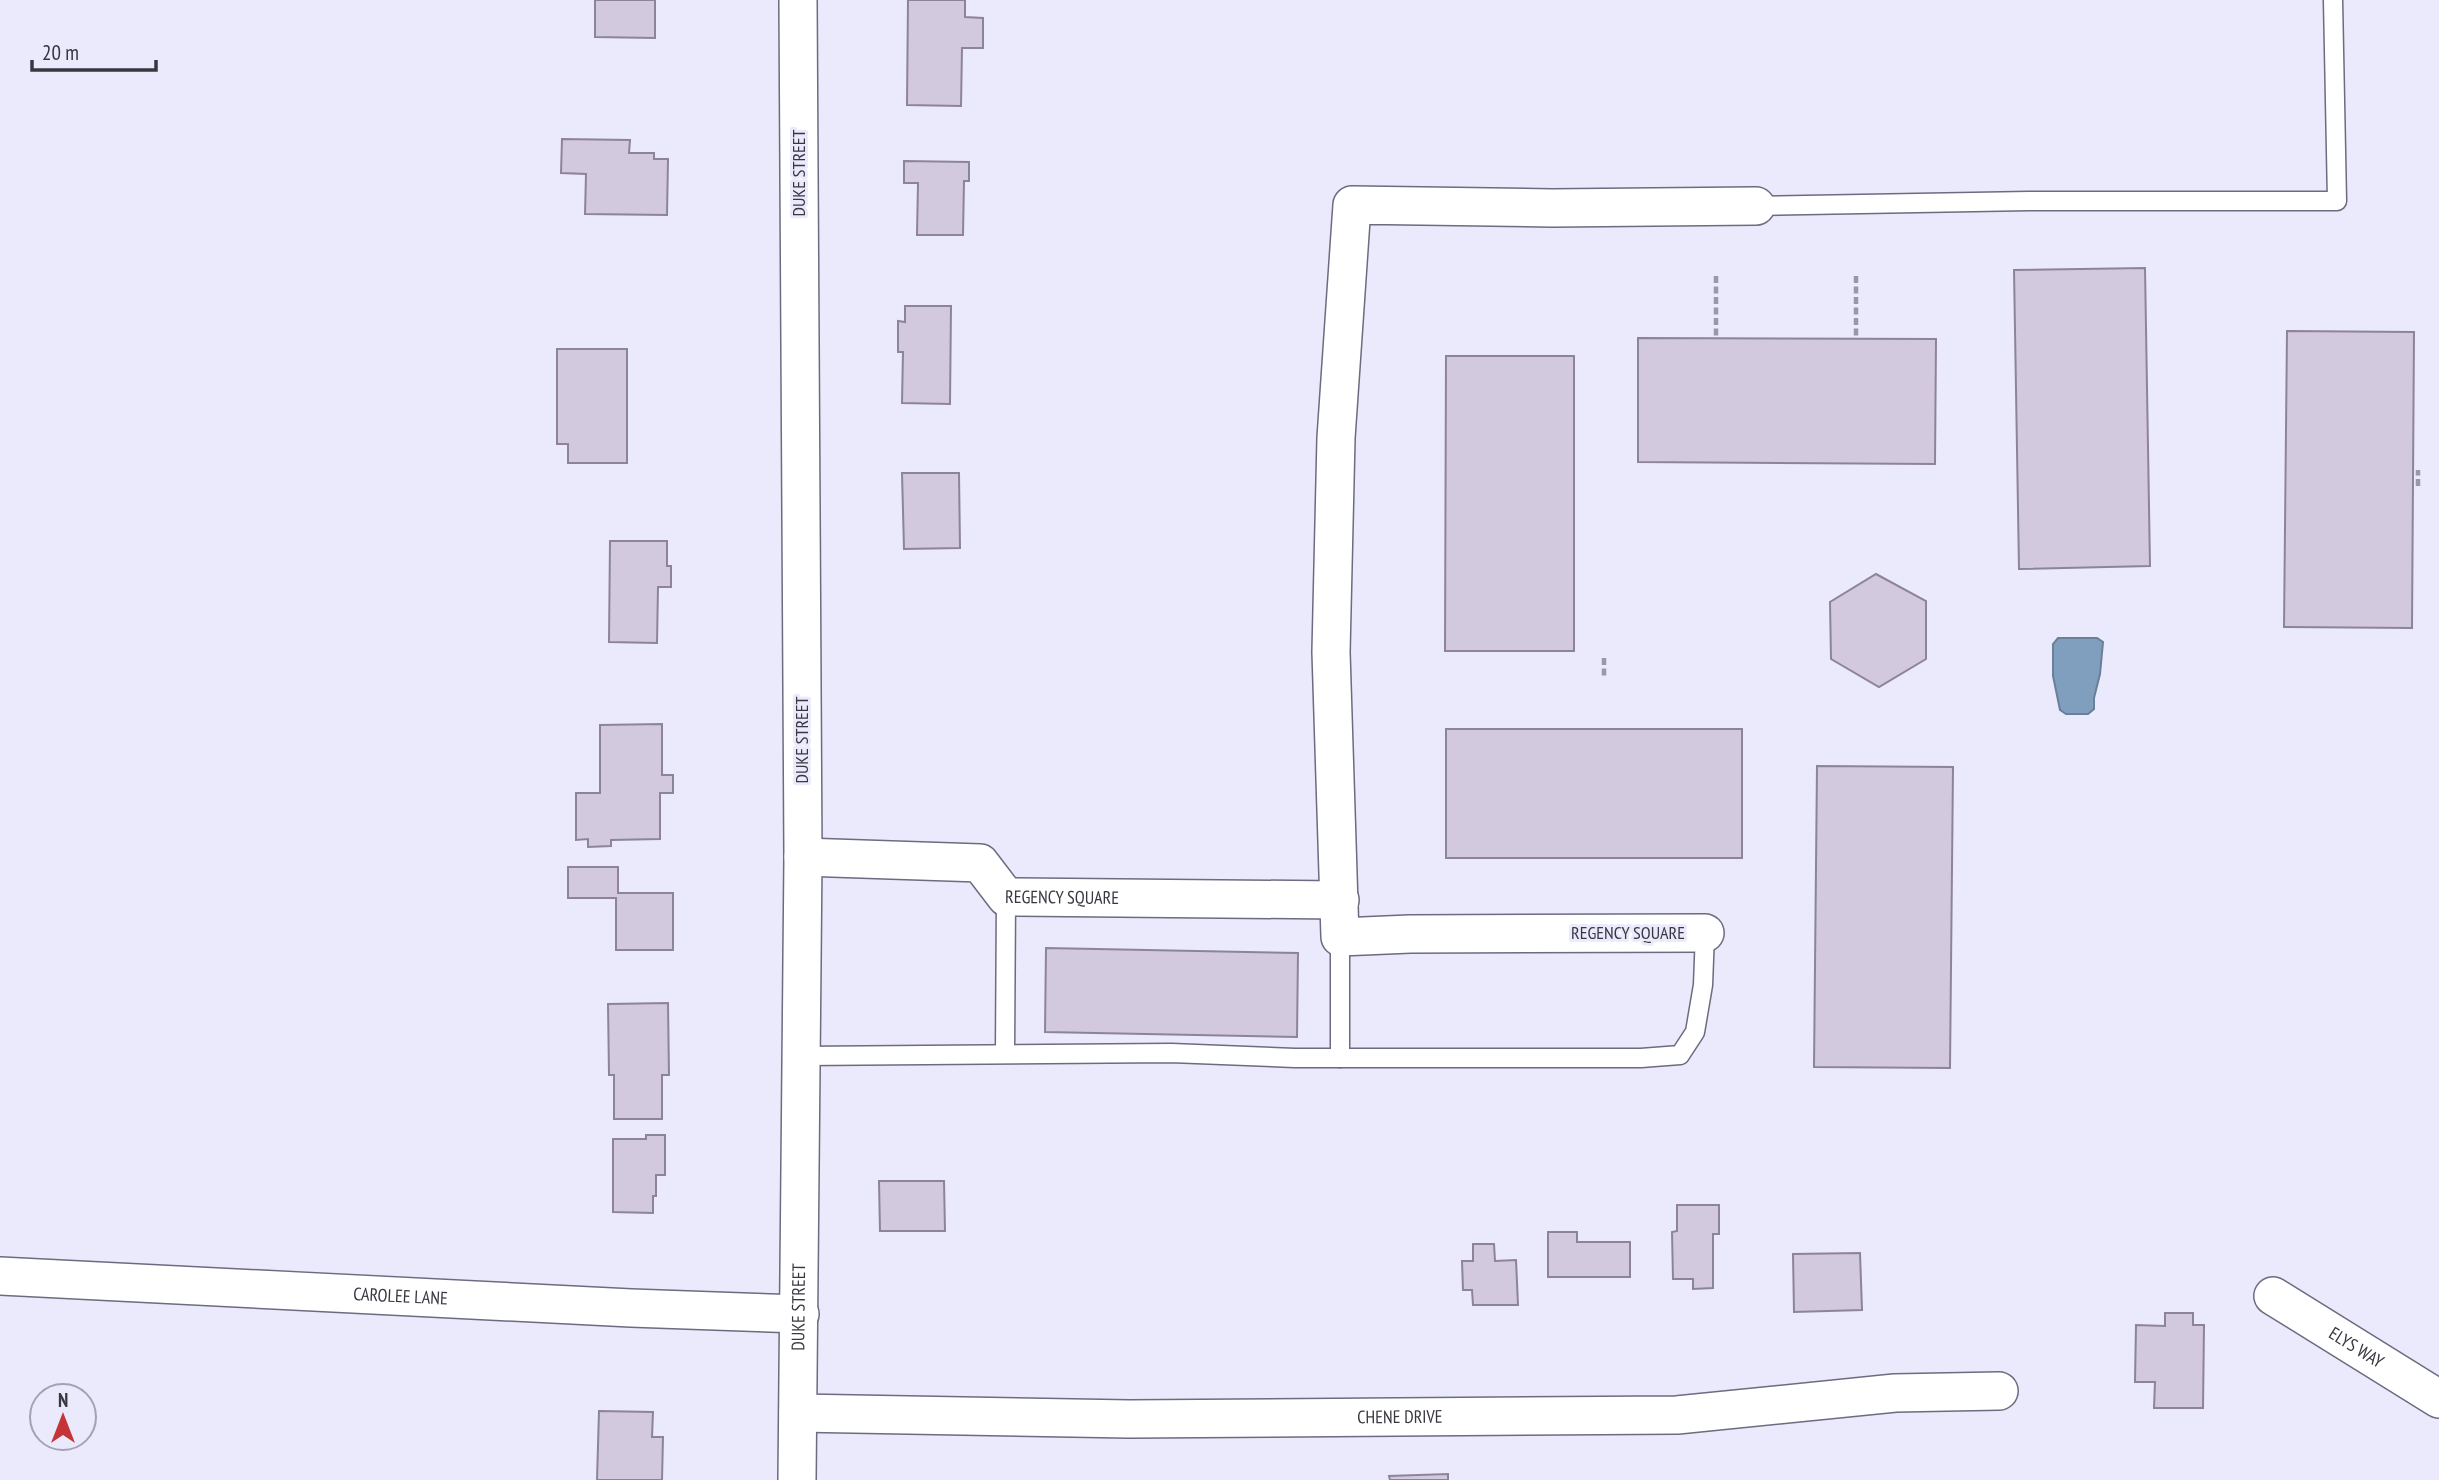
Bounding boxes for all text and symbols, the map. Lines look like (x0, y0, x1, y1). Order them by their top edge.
scale bar (32, 28, 156, 72)
text: 20 m (42, 39, 79, 66)
street label: DUKE STREET (787, 129, 810, 217)
street label: DUKE STREET (790, 696, 813, 784)
street label: REGENCY SQUARE (1005, 885, 1119, 909)
street label: REGENCY SQUARE (1571, 921, 1685, 944)
street label: DUKE STREET (786, 1263, 810, 1351)
street label: CAROLEE LANE (353, 1282, 448, 1310)
street label: ELYS WAY (2325, 1322, 2389, 1373)
north arrow (28, 1382, 98, 1452)
text: N (58, 1388, 68, 1412)
street label: CHENE DRIVE (1357, 1405, 1443, 1428)

